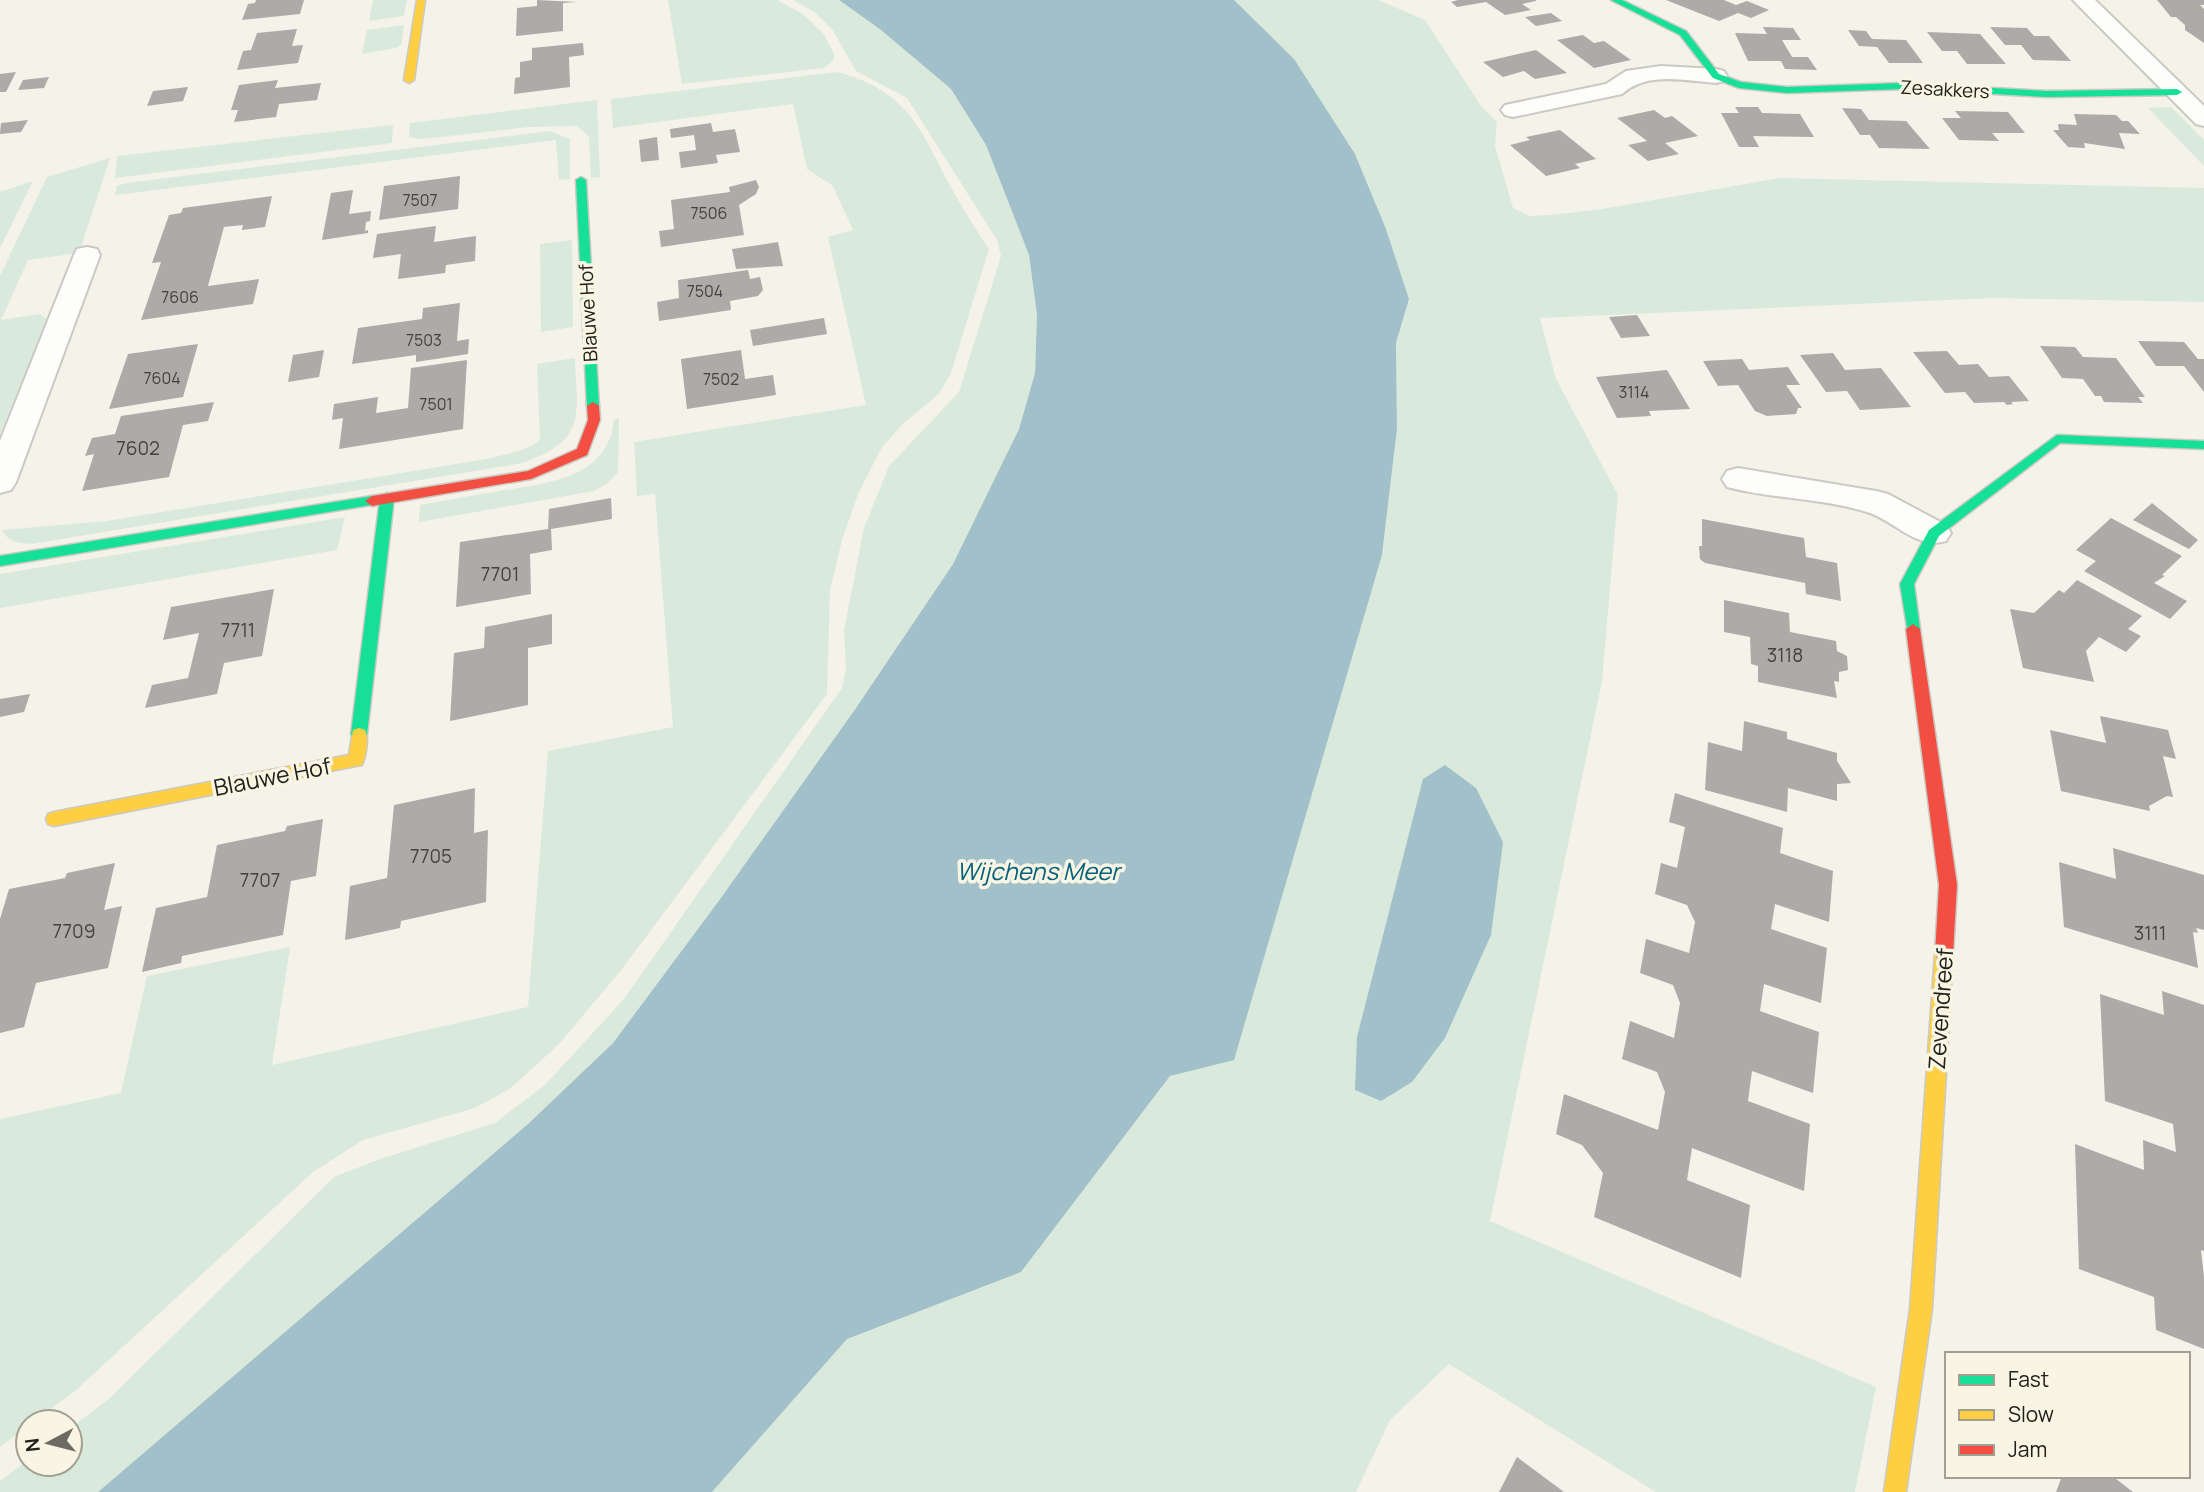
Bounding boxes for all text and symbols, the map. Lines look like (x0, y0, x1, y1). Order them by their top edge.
street label: Zesakkers (1900, 74, 1990, 104)
house number: 7507 (402, 189, 438, 211)
house number: 7506 (691, 202, 727, 224)
street label: Blauwe Hof (572, 263, 604, 363)
house number: 7504 (687, 280, 723, 302)
house number: 7606 (161, 286, 199, 308)
house number: 7503 (406, 329, 442, 351)
house number: 7604 (143, 367, 181, 389)
house number: 7502 (703, 368, 739, 390)
house number: 3114 (1619, 381, 1649, 403)
house number: 7501 (419, 393, 453, 415)
house number: 7602 (116, 435, 160, 461)
house number: 7701 (481, 561, 519, 587)
house number: 7711 (221, 617, 255, 643)
house number: 3118 (1767, 642, 1803, 668)
street label: Blauwe Hof (211, 749, 333, 803)
house number: 7705 (410, 843, 452, 869)
water label: Wijchens Meer (956, 854, 1123, 887)
house number: 7707 (240, 867, 280, 893)
house number: 7709 (53, 918, 95, 944)
house number: 3111 (2134, 920, 2166, 946)
street label: Zevendreef (1920, 947, 1960, 1071)
legend (1945, 1352, 2190, 1478)
text: Fast (2008, 1365, 2049, 1393)
text: Slow (2008, 1400, 2054, 1428)
north arrow (14, 1408, 84, 1478)
text: Jam (2008, 1435, 2047, 1463)
text: N (18, 1437, 46, 1453)

